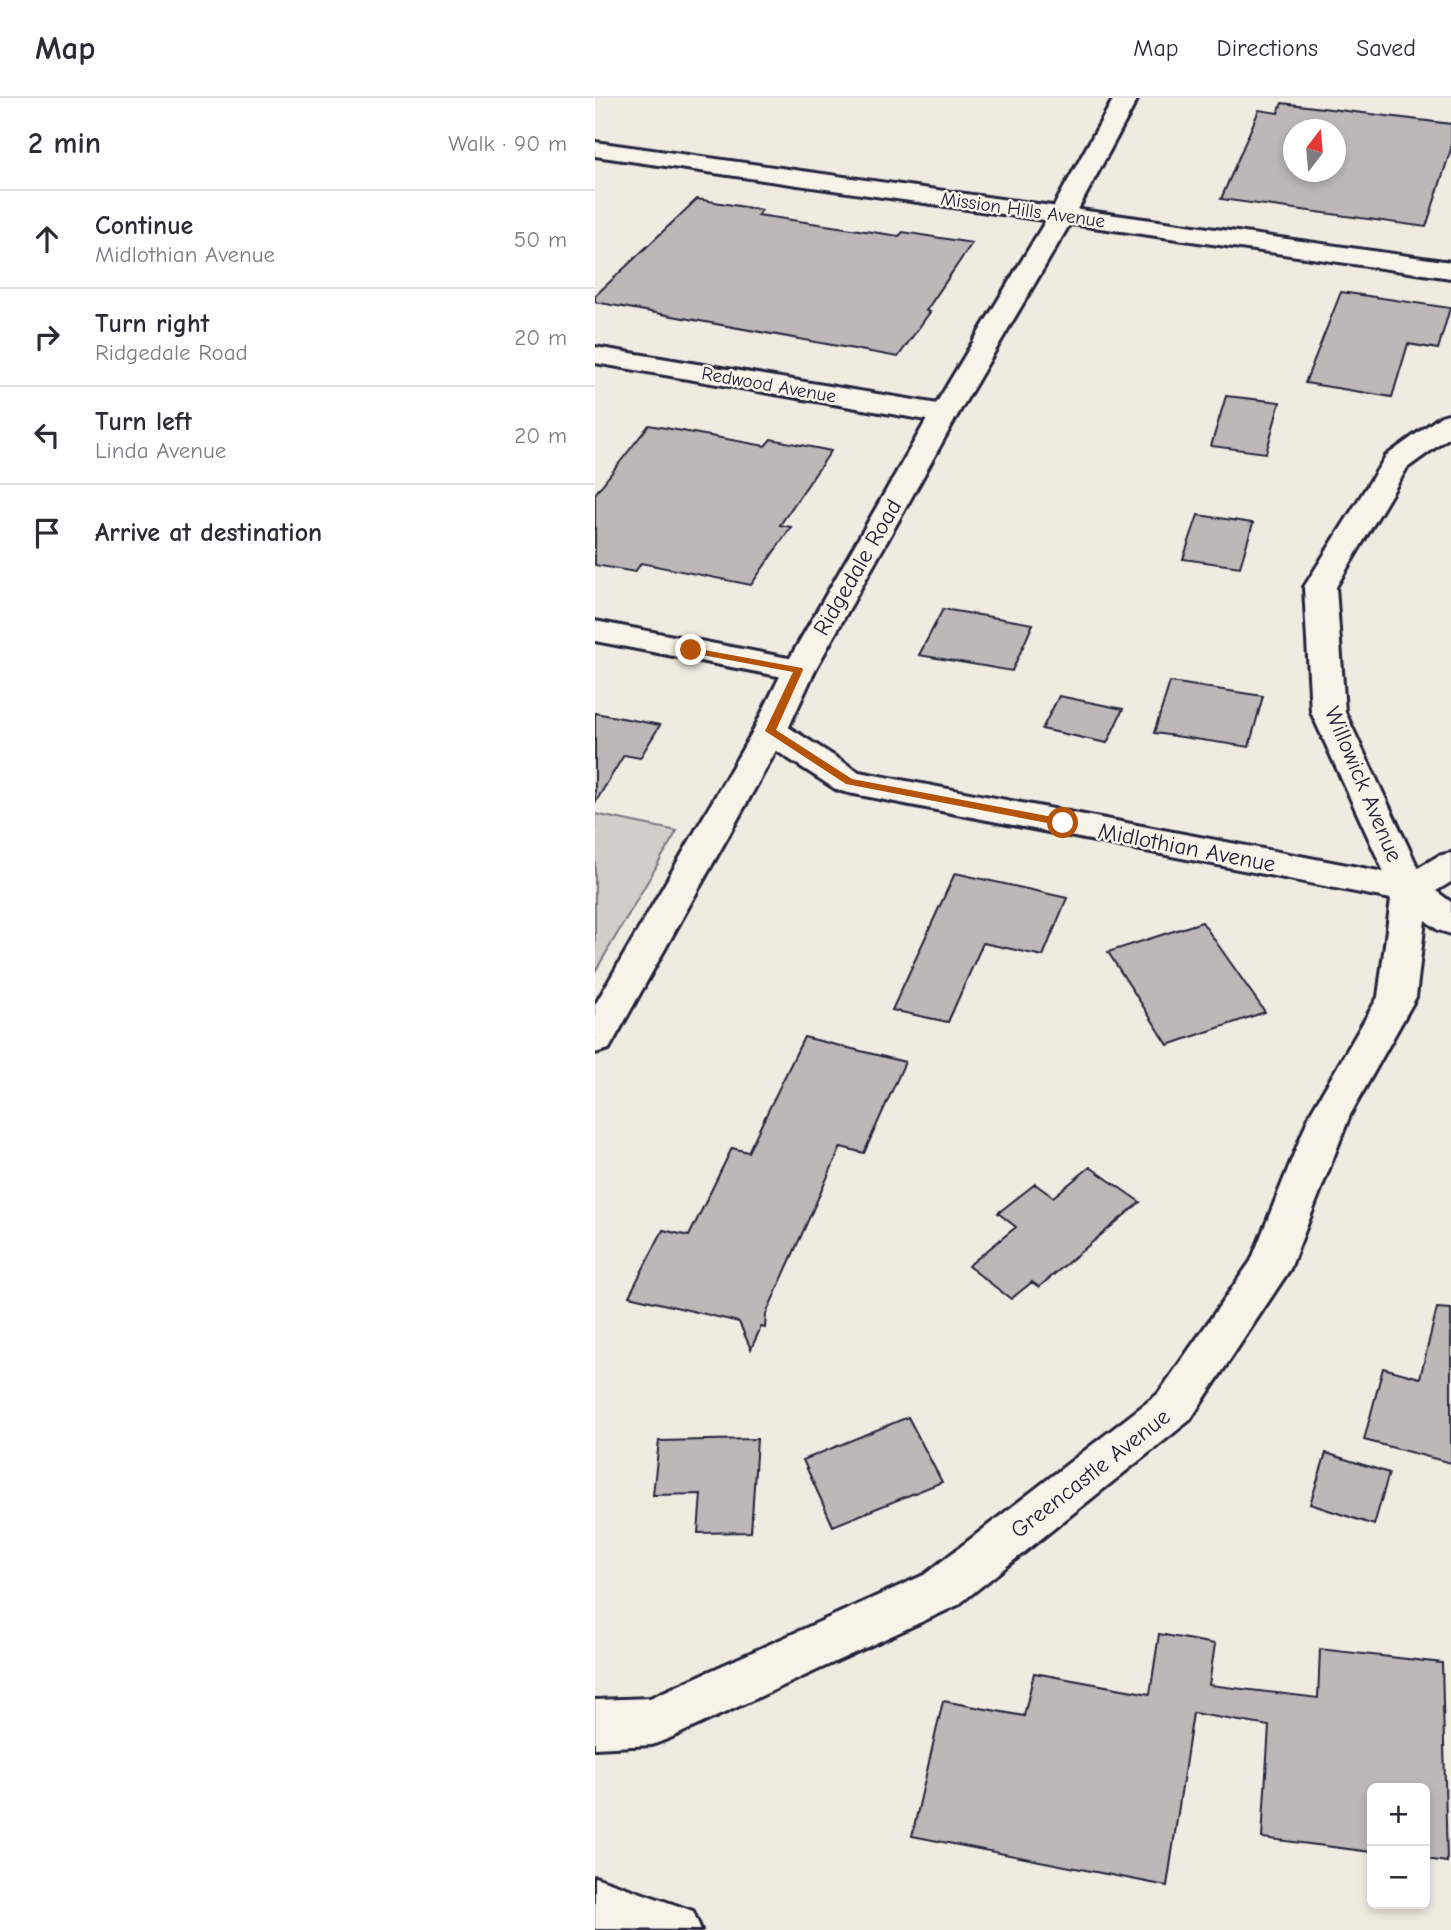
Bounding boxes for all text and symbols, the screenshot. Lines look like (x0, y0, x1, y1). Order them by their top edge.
text: Map (35, 29, 96, 67)
text: Map (1133, 34, 1179, 62)
text: Directions (1217, 34, 1318, 62)
text: Saved (1356, 34, 1416, 62)
north arrow (1283, 119, 1346, 182)
text: 2 min (28, 126, 101, 161)
text: Walk · 90 m (448, 130, 567, 157)
street label: Mission Hills Avenue (939, 188, 1106, 232)
text: Continue (95, 211, 193, 241)
icon: ahead (28, 220, 66, 258)
text: 50 m (514, 226, 567, 253)
text: Midlothian Avenue (95, 241, 275, 268)
text: Turn right (95, 309, 209, 339)
icon: right (28, 318, 66, 356)
text: 20 m (514, 324, 567, 351)
text: Ridgedale Road (95, 339, 248, 366)
street label: Redwood Avenue (700, 362, 838, 408)
text: Turn left (95, 407, 192, 437)
icon: left (28, 416, 66, 454)
text: 20 m (514, 422, 567, 449)
text: Linda Avenue (95, 437, 226, 464)
street label: Ridgedale Road (808, 494, 907, 640)
icon: arrive (28, 514, 66, 552)
text: Arrive at destination (95, 518, 322, 548)
route end (675, 634, 706, 665)
street label: Willowick Avenue (1319, 702, 1408, 866)
route start (1047, 807, 1078, 838)
street label: Midlothian Avenue (1096, 817, 1278, 878)
street label: Greencastle Avenue (1005, 1403, 1175, 1544)
map controls (1367, 1783, 1430, 1909)
button: + (1367, 1783, 1430, 1846)
button: − (1367, 1846, 1430, 1909)

